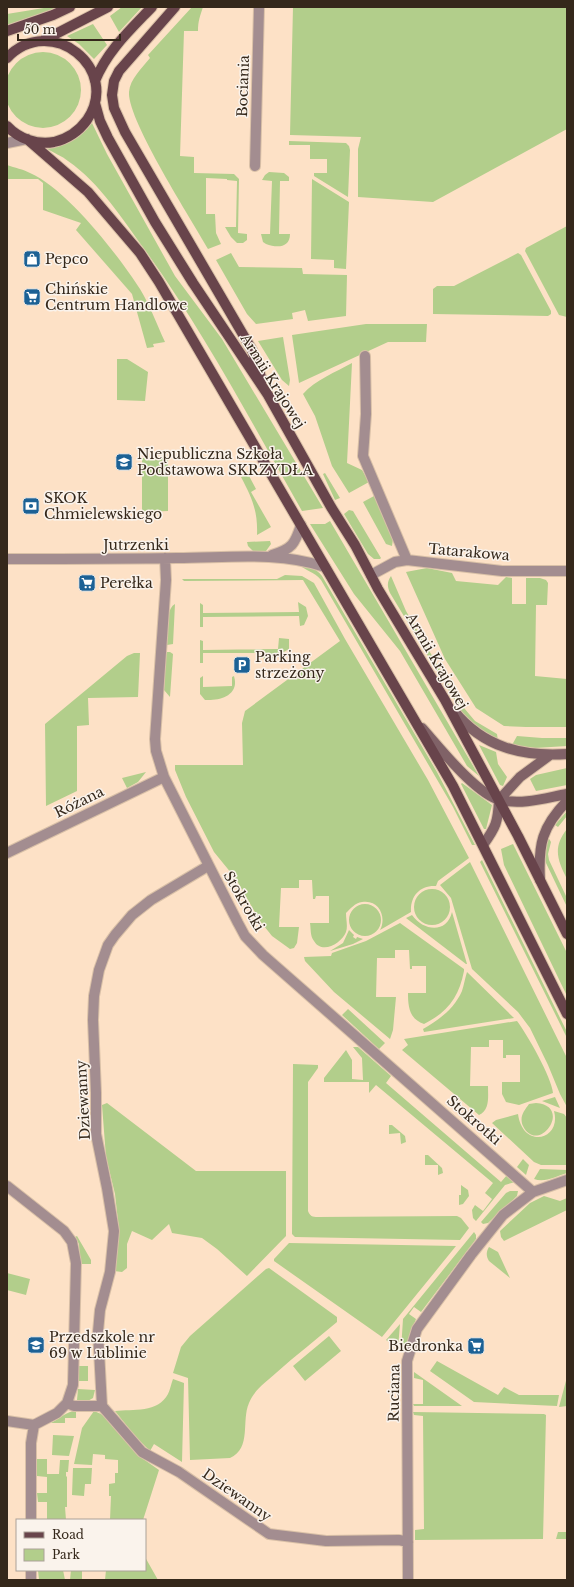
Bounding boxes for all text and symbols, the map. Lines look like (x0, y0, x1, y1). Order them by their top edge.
scale bar (18, 16, 120, 42)
text: 50 m (24, 22, 56, 37)
street label: Bociania (233, 54, 253, 117)
shop icon: Pepco (22, 249, 42, 269)
place label: Pepco (45, 250, 88, 268)
place label: Chińskie Centrum Handlowe (45, 280, 187, 314)
supermarket icon: Chińskie Centrum Handlowe (22, 287, 42, 307)
street label: Armii Krajowej (236, 329, 309, 432)
place label: Niepubliczna Szkoła Podstawowa SKRZYDŁA (137, 445, 313, 479)
school or university icon: Niepubliczna Szkoła Podstawowa SKRZYDŁA (114, 452, 134, 472)
place label: SKOK Chmielewskiego (44, 489, 162, 523)
bank icon: SKOK Chmielewskiego (21, 496, 41, 516)
street label: Jutrzenki (101, 536, 169, 554)
street label: Tatarakowa (428, 539, 511, 565)
supermarket icon: Perełka (77, 573, 97, 593)
place label: Perełka (100, 574, 153, 592)
street label: Armii Krajowej (402, 609, 472, 712)
place label: Parking strzeżony (255, 648, 324, 682)
parking icon: Parking strzeżony (232, 655, 252, 675)
street label: Różana (51, 782, 107, 822)
street label: Stokrotki (220, 868, 269, 934)
street label: Dziewanny (72, 1059, 94, 1141)
street label: Stokrotki (443, 1091, 505, 1149)
place label: Przedszkole nr 69 w Lublinie (49, 1328, 155, 1362)
school or university icon: Przedszkole nr 69 w Lublinie (26, 1335, 46, 1355)
supermarket icon: Biedronka (466, 1336, 486, 1356)
place label: Biedronka (388, 1337, 463, 1355)
street label: Ruciana (384, 1364, 404, 1422)
street label: Dziewanny (199, 1465, 275, 1525)
legend (16, 1519, 146, 1571)
text: Road (52, 1527, 84, 1542)
text: Park (52, 1547, 80, 1562)

